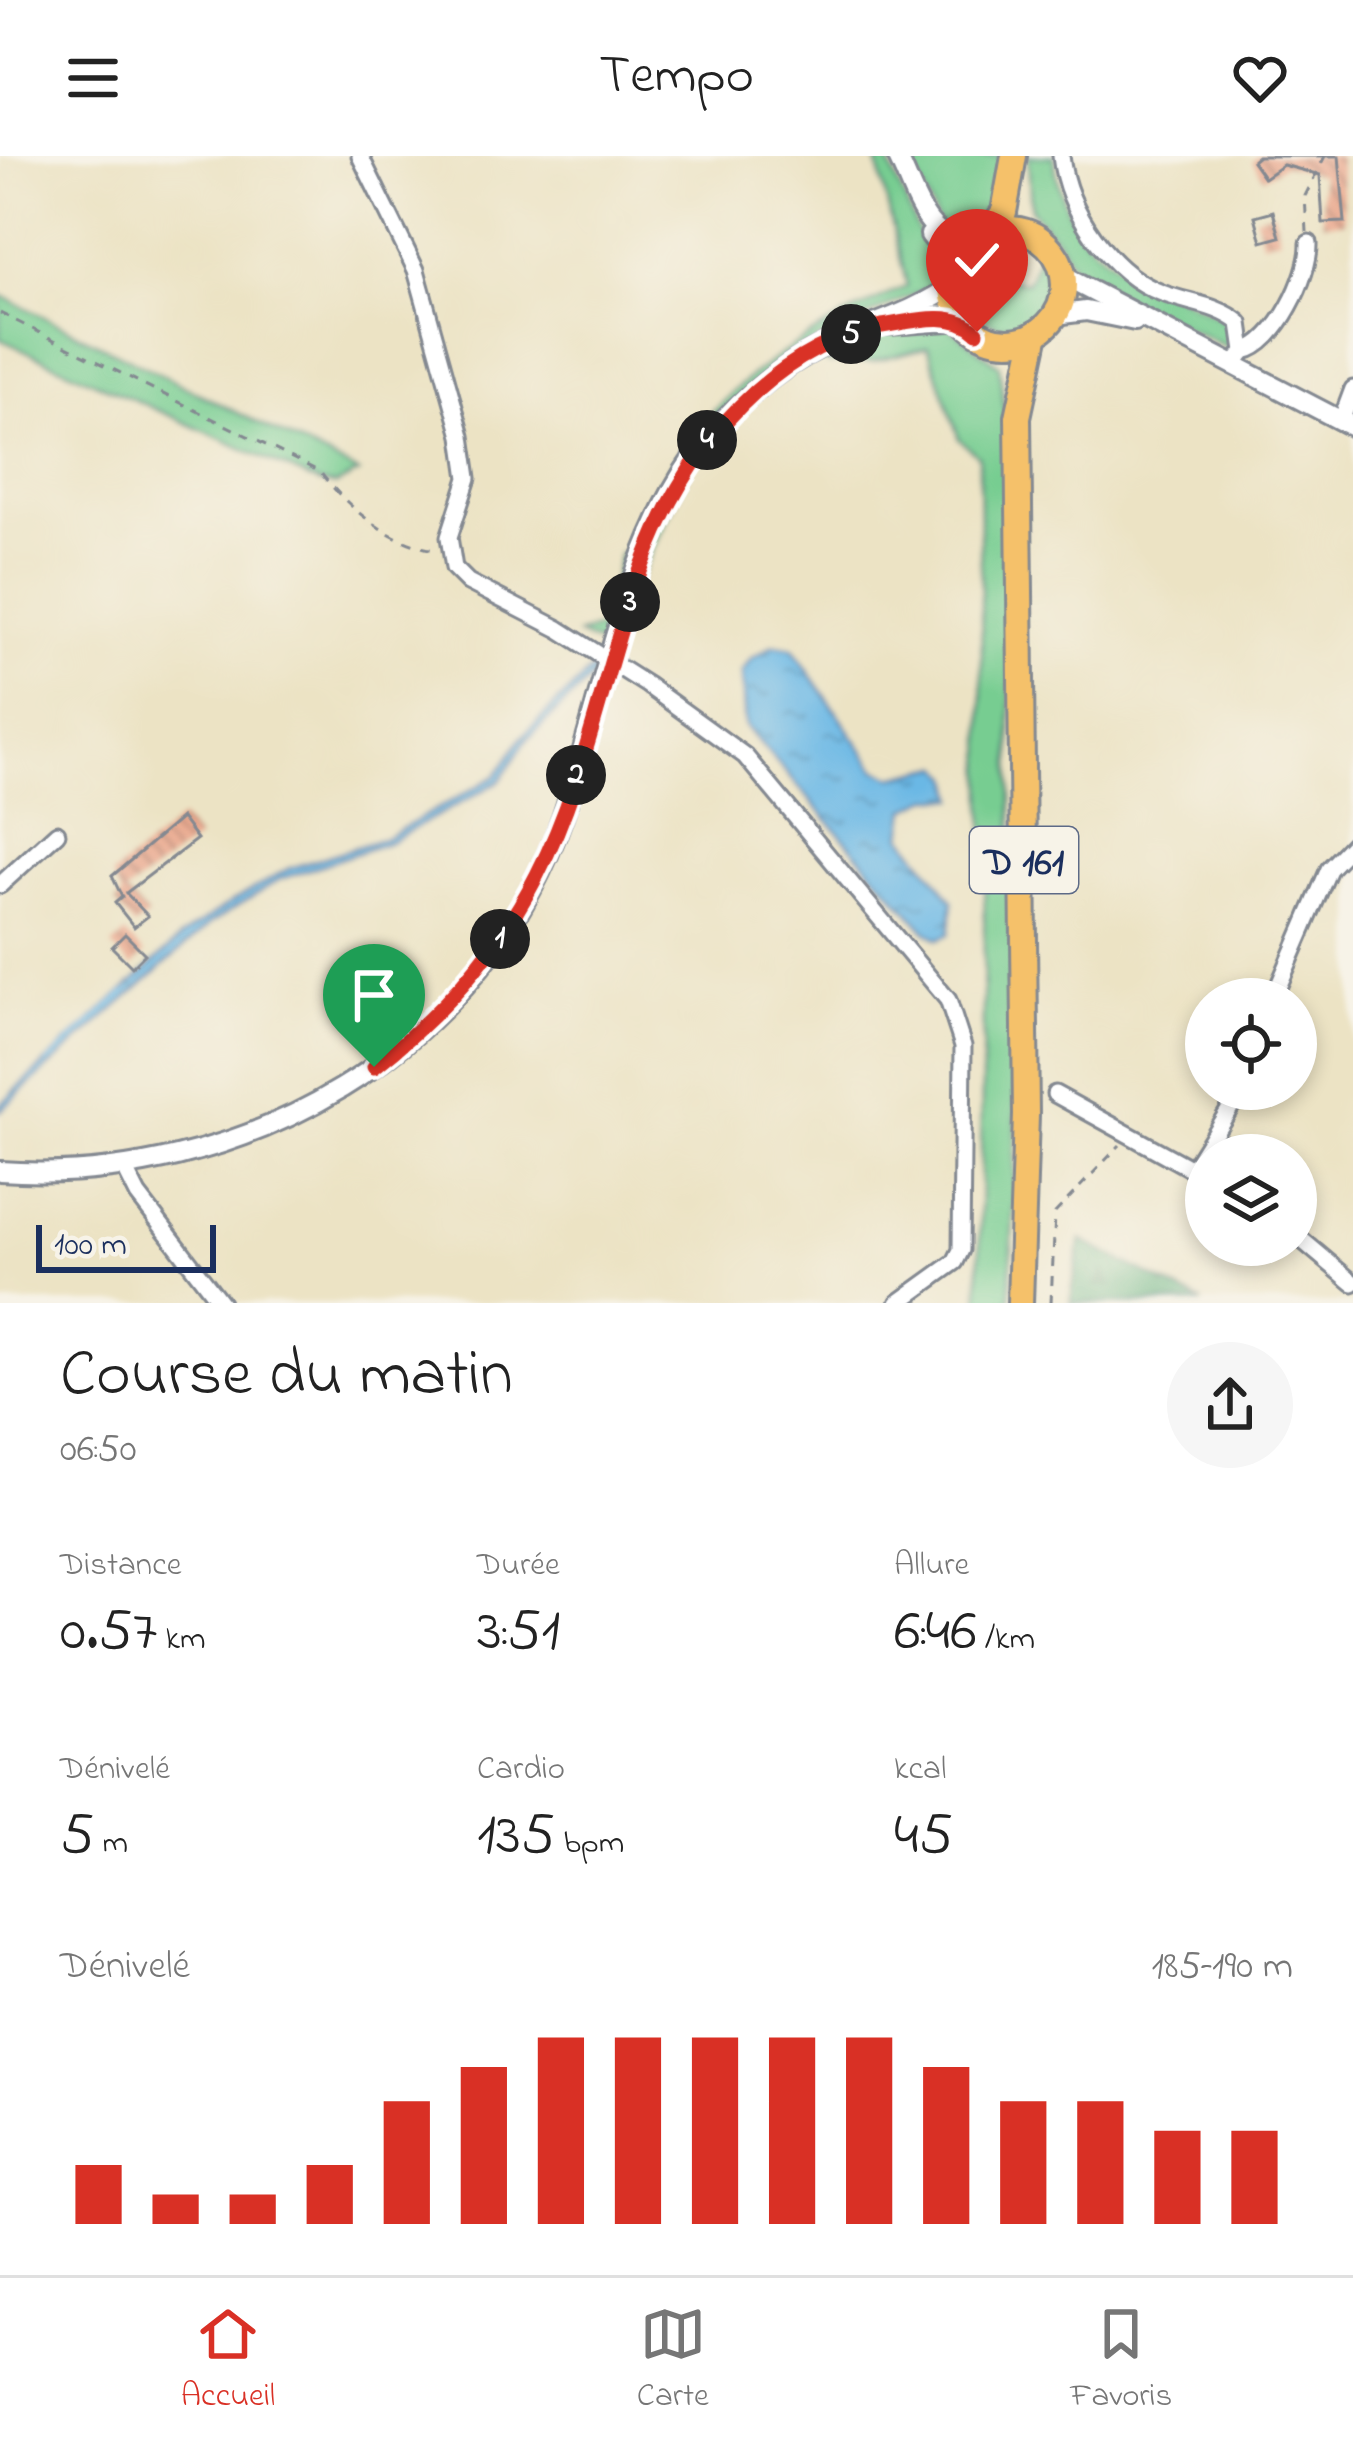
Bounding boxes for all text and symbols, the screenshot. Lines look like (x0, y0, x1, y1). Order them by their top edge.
text: Tempo (599, 39, 754, 117)
icon: menu (60, 45, 126, 111)
icon: heart (1227, 45, 1293, 111)
pin (926, 209, 1028, 332)
icon: check (944, 227, 1010, 293)
pin: 5 (821, 304, 881, 364)
text: 5 (842, 310, 860, 358)
pin: 4 (677, 410, 737, 470)
text: 4 (700, 416, 714, 464)
pin: 3 (600, 572, 660, 632)
text: 3 (623, 578, 637, 626)
pin: 2 (546, 745, 606, 805)
text: 2 (568, 751, 584, 799)
road number: D 161 (970, 827, 1078, 893)
pin: 1 (470, 909, 530, 969)
text: 1 (495, 915, 505, 963)
pin (323, 944, 425, 1067)
icon: arrive (341, 962, 407, 1028)
map controls (1185, 978, 1317, 1266)
button: locate (1185, 978, 1317, 1110)
button: layers (1185, 1134, 1317, 1266)
scale bar (36, 1219, 216, 1272)
text: 100 m (54, 1222, 127, 1270)
text: Course du matin (60, 1329, 513, 1425)
button: share (1167, 1342, 1293, 1468)
text: 06:50 (60, 1422, 136, 1479)
text: Distance (60, 1542, 182, 1590)
text: Durée (477, 1542, 560, 1590)
text: Allure (894, 1542, 969, 1590)
text: 0.57 (60, 1590, 157, 1677)
text: 3:51 (477, 1590, 560, 1677)
text: 6:46 (894, 1590, 977, 1677)
text: km (157, 1616, 206, 1664)
text: /km (977, 1616, 1035, 1664)
text: Dénivelé (60, 1746, 170, 1794)
text: Cardio (477, 1746, 565, 1794)
text: kcal (894, 1746, 946, 1794)
text: 5 (60, 1794, 94, 1881)
text: 135 (477, 1794, 555, 1881)
text: 45 (894, 1794, 953, 1881)
text: m (94, 1820, 128, 1868)
text: bpm (555, 1820, 624, 1868)
text: Dénivelé (60, 1939, 190, 1996)
text: 185–190 m (1151, 1939, 1293, 1996)
tab: Accueil (181, 2301, 275, 2421)
tab: Carte (637, 2301, 709, 2421)
tab: Favoris (1070, 2301, 1172, 2421)

